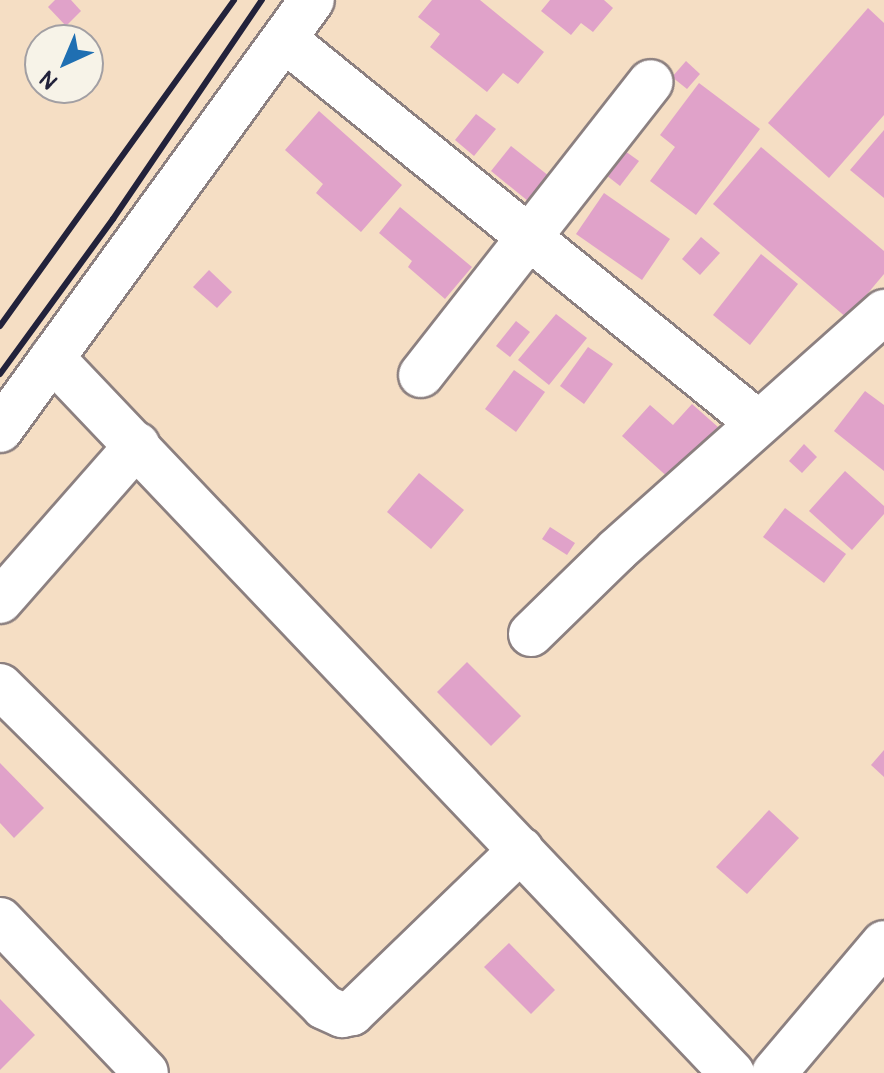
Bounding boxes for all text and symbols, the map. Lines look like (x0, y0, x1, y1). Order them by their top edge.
north arrow (24, 24, 104, 104)
text: N (34, 65, 64, 95)

